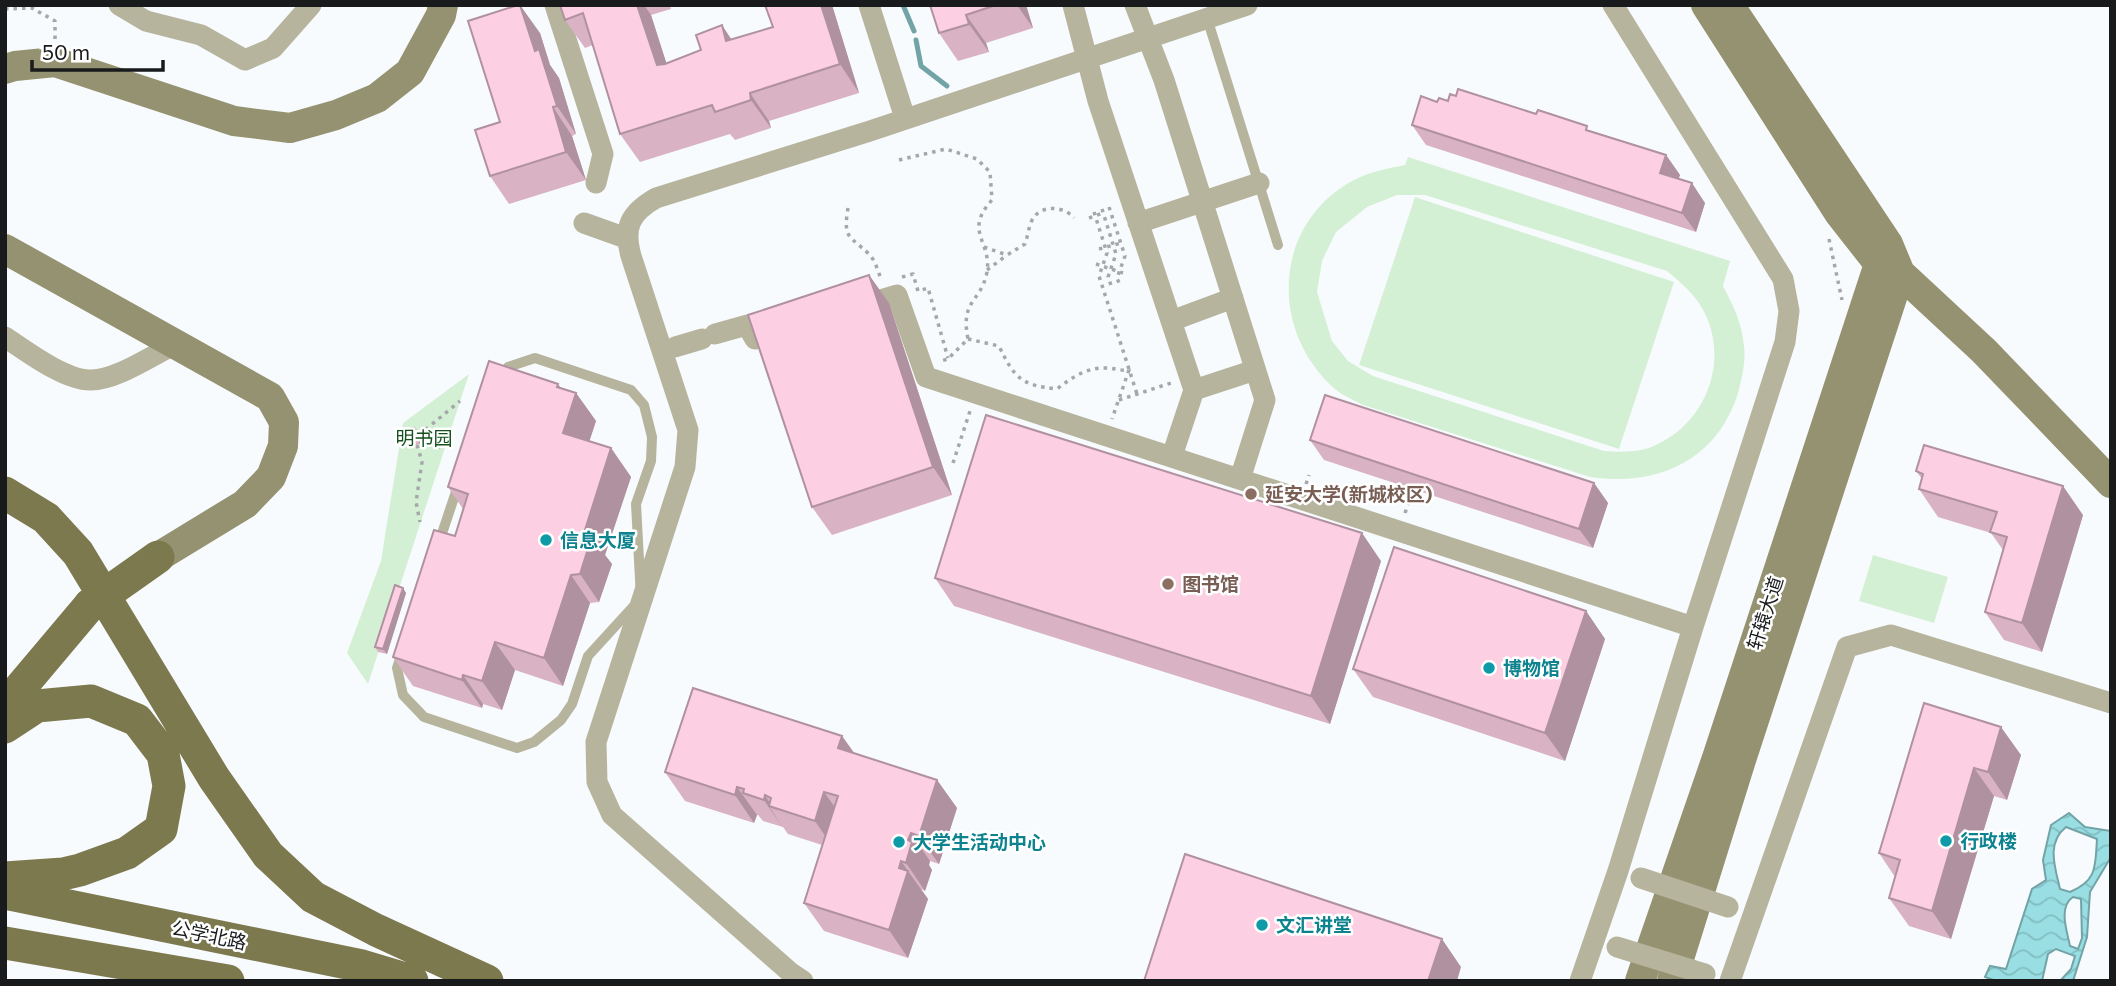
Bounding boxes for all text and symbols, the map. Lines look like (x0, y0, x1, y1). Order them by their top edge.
scale bar (32, 28, 163, 72)
text: 50 m (42, 39, 90, 64)
park label: 明书园 (395, 426, 453, 449)
place label: 延安大学(新城校区) (1265, 482, 1433, 505)
marker: 延安大学(新城校区) (1243, 486, 1259, 502)
place label: 信息大厦 (560, 528, 636, 551)
marker: 信息大厦 (538, 532, 554, 548)
place label: 图书馆 (1182, 572, 1239, 595)
street label: 轩辕大道 (1742, 573, 1787, 653)
marker: 图书馆 (1160, 576, 1176, 592)
place label: 博物馆 (1503, 656, 1560, 679)
marker: 博物馆 (1481, 660, 1497, 676)
place label: 行政楼 (1960, 829, 2017, 852)
place label: 大学生活动中心 (913, 830, 1046, 853)
marker: 行政楼 (1938, 833, 1954, 849)
marker: 大学生活动中心 (891, 834, 907, 850)
place label: 文汇讲堂 (1276, 913, 1352, 936)
street label: 公学北路 (170, 915, 249, 954)
marker: 文汇讲堂 (1254, 917, 1270, 933)

